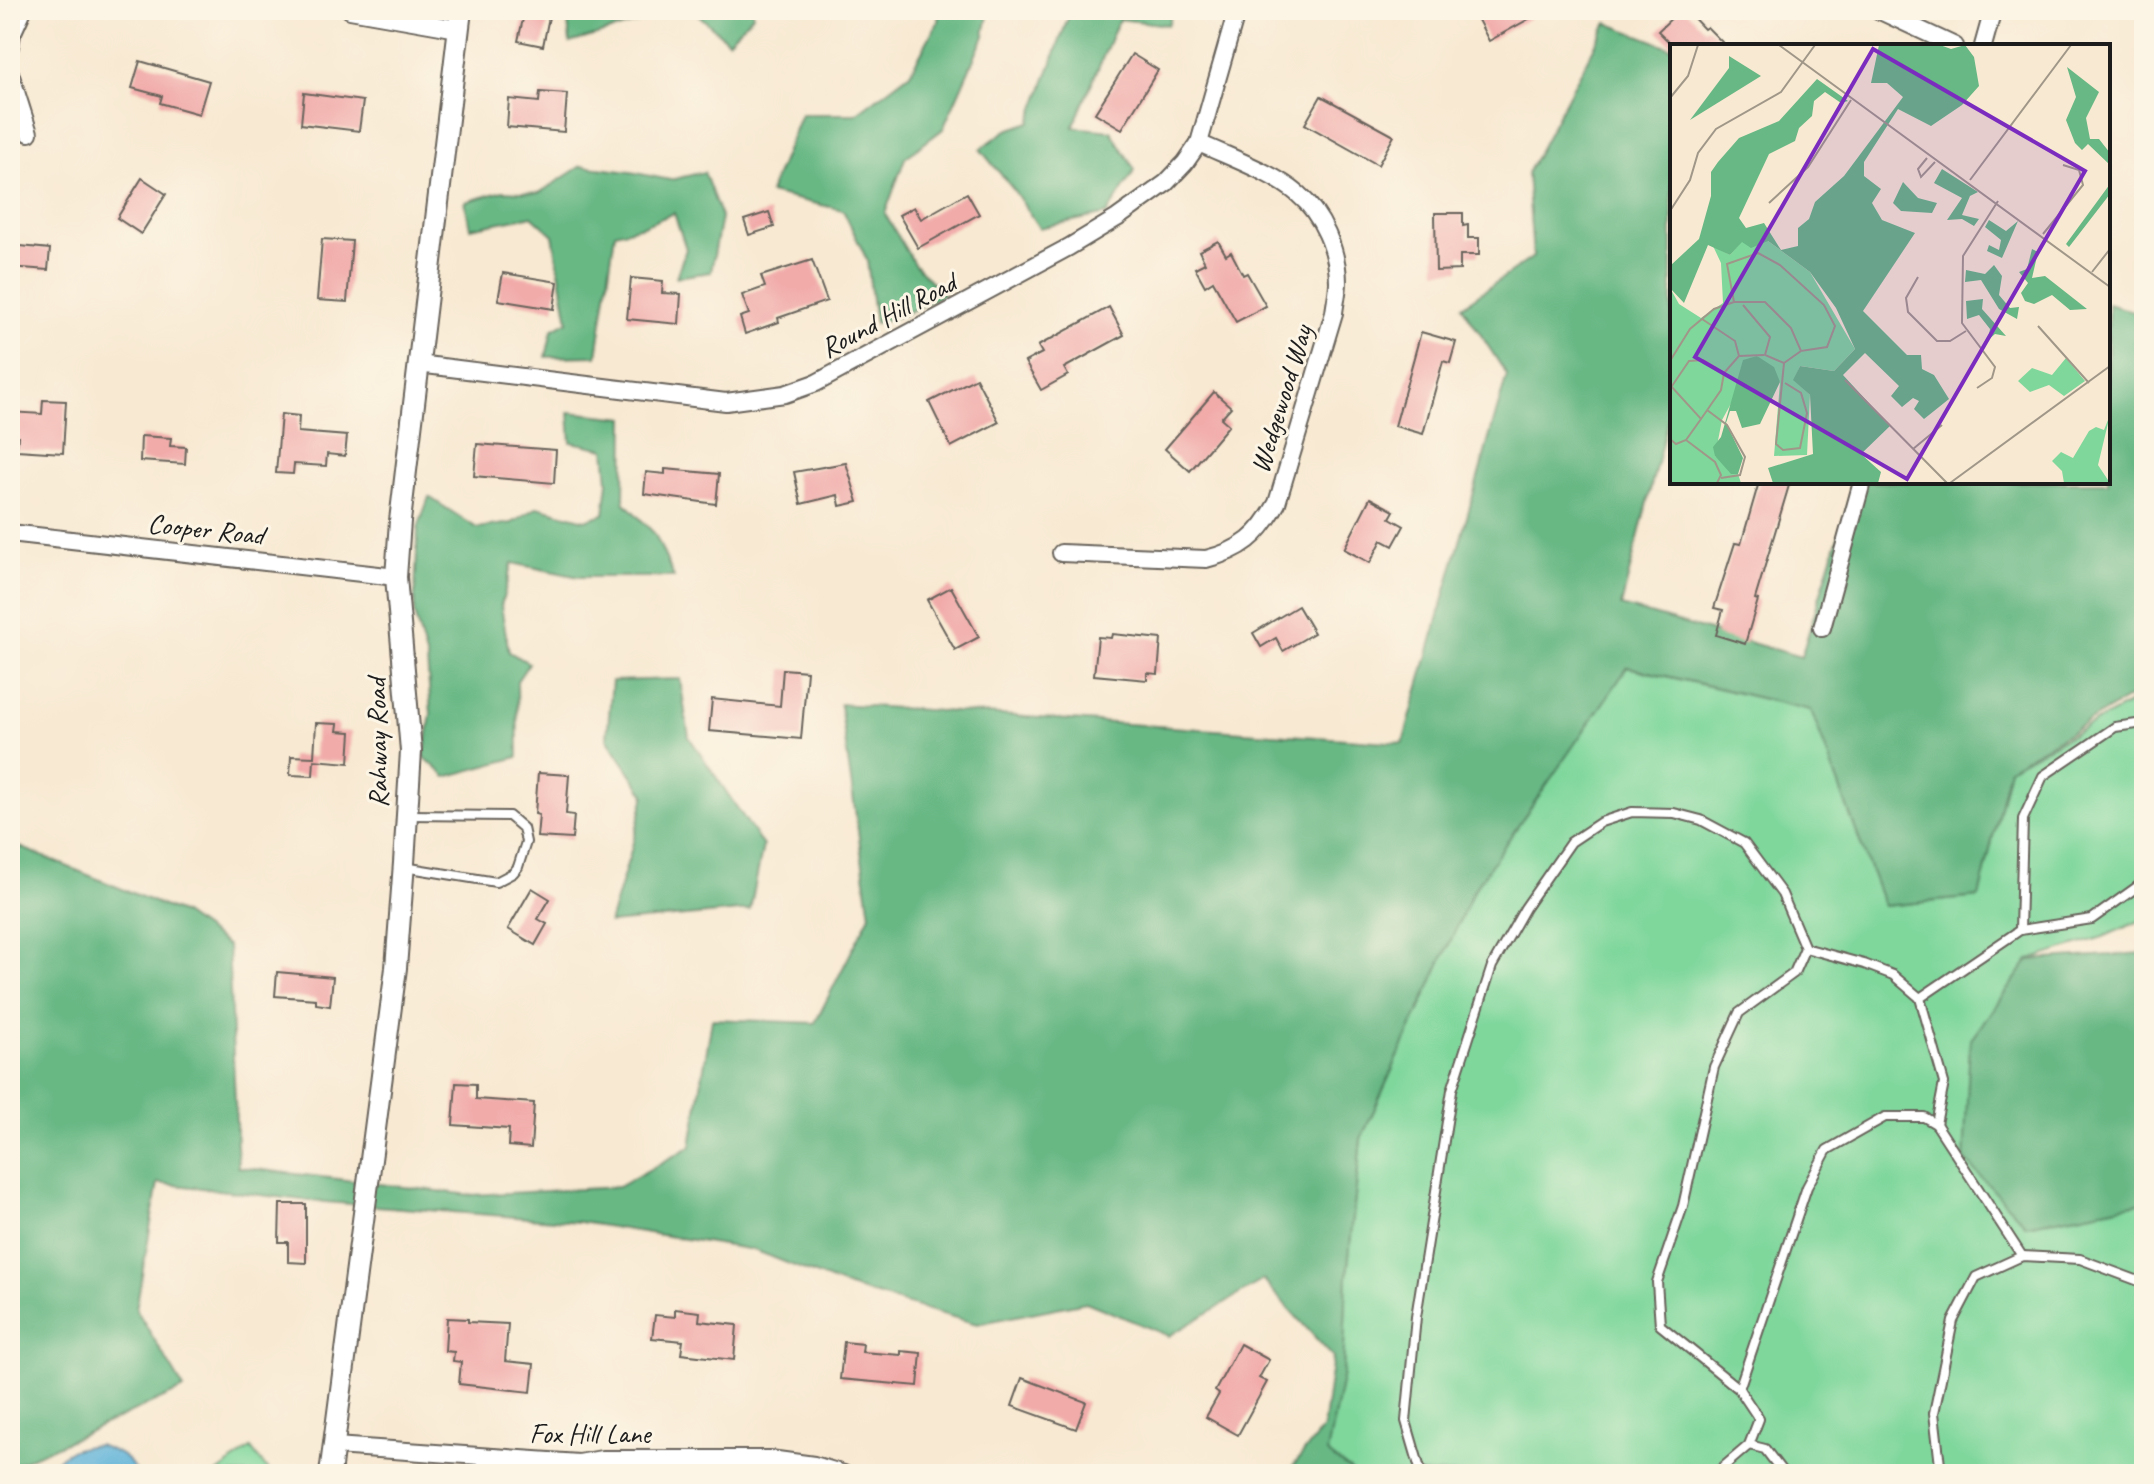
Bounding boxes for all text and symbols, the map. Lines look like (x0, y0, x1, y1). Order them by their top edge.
inset map (1670, 44, 2110, 484)
street label: Round Hill Road (814, 263, 965, 365)
street label: Wedgewood Way (1242, 319, 1321, 477)
street label: Cooper Road (146, 506, 270, 553)
street label: Rahway Road (358, 674, 396, 808)
street label: Fox Hill Lane (530, 1416, 652, 1451)

